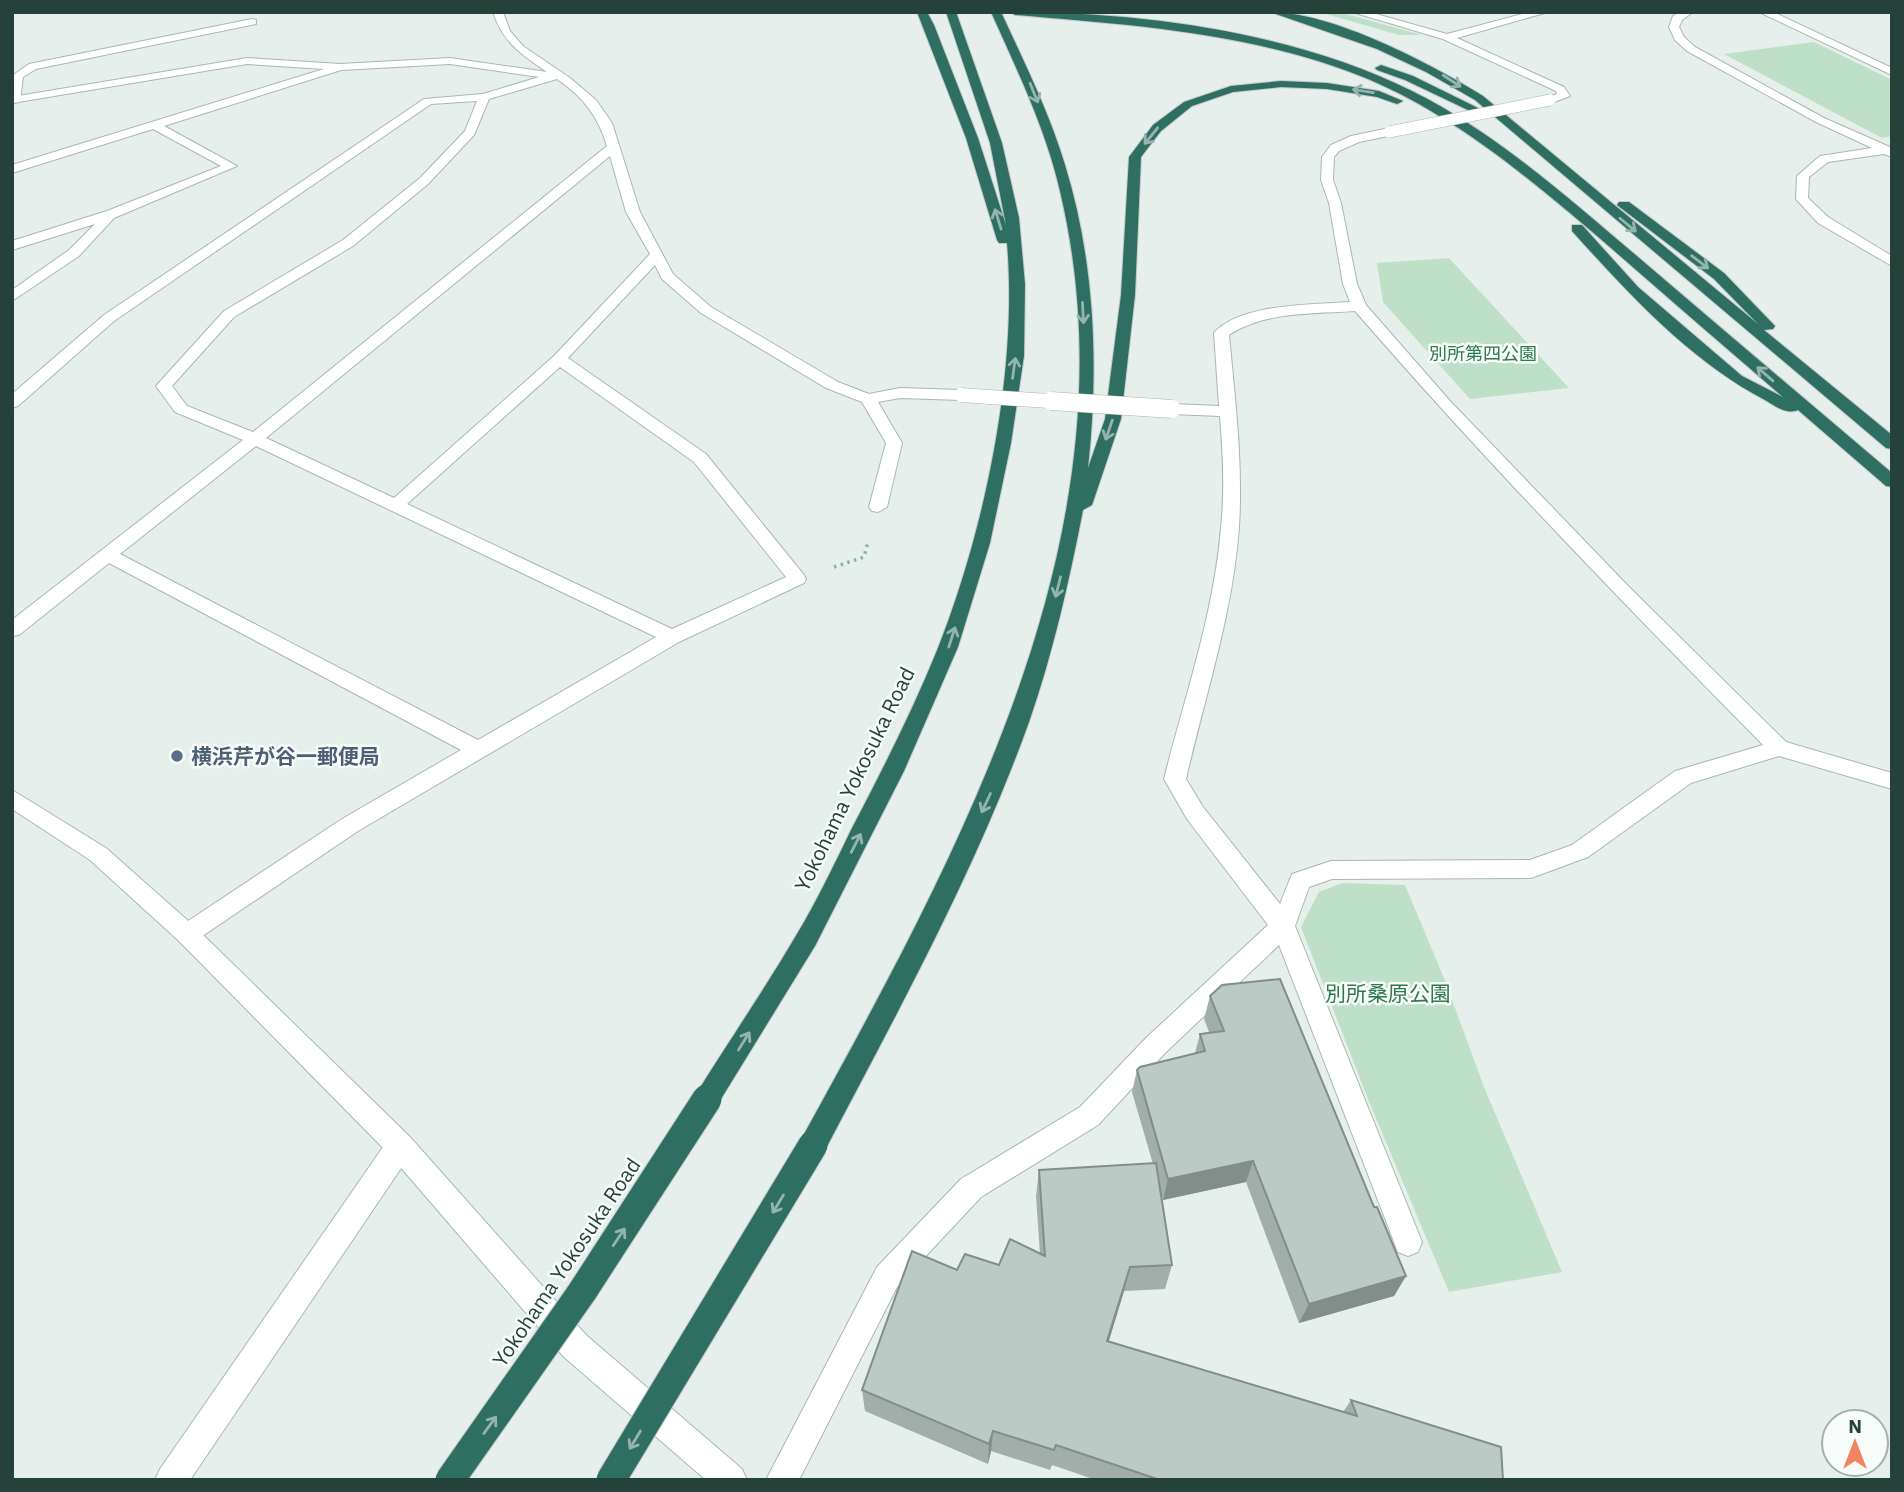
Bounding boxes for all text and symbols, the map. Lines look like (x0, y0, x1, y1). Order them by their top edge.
one-way arrow (1442, 73, 1461, 88)
one-way arrow (1028, 81, 1041, 103)
one-way arrow (1352, 84, 1375, 97)
one-way arrow (1144, 127, 1159, 145)
one-way arrow (990, 208, 1003, 230)
one-way arrow (1618, 217, 1636, 233)
one-way arrow (1690, 254, 1708, 269)
one-way arrow (1077, 301, 1090, 324)
park label: 別所第四公園 (1429, 342, 1537, 365)
one-way arrow (1008, 357, 1021, 380)
one-way arrow (1757, 366, 1775, 382)
one-way arrow (1102, 418, 1114, 440)
one-way arrow (1051, 576, 1064, 598)
one-way arrow (946, 626, 959, 648)
street label: Yokohama Yokosuka Road (787, 662, 921, 896)
place label: 横浜芹が谷一郵便局 (191, 742, 380, 770)
marker: 横浜芹が谷一郵便局 (169, 748, 185, 764)
one-way arrow (979, 792, 992, 813)
one-way arrow (850, 833, 864, 854)
park label: 別所桑原公園 (1325, 979, 1451, 1007)
one-way arrow (737, 1031, 751, 1051)
street label: Yokohama Yokosuka Road (485, 1152, 647, 1372)
one-way arrow (771, 1193, 785, 1213)
one-way arrow (611, 1228, 626, 1247)
north arrow (1820, 1408, 1890, 1478)
text: N (1848, 1414, 1862, 1438)
one-way arrow (483, 1416, 497, 1435)
one-way arrow (628, 1430, 642, 1450)

